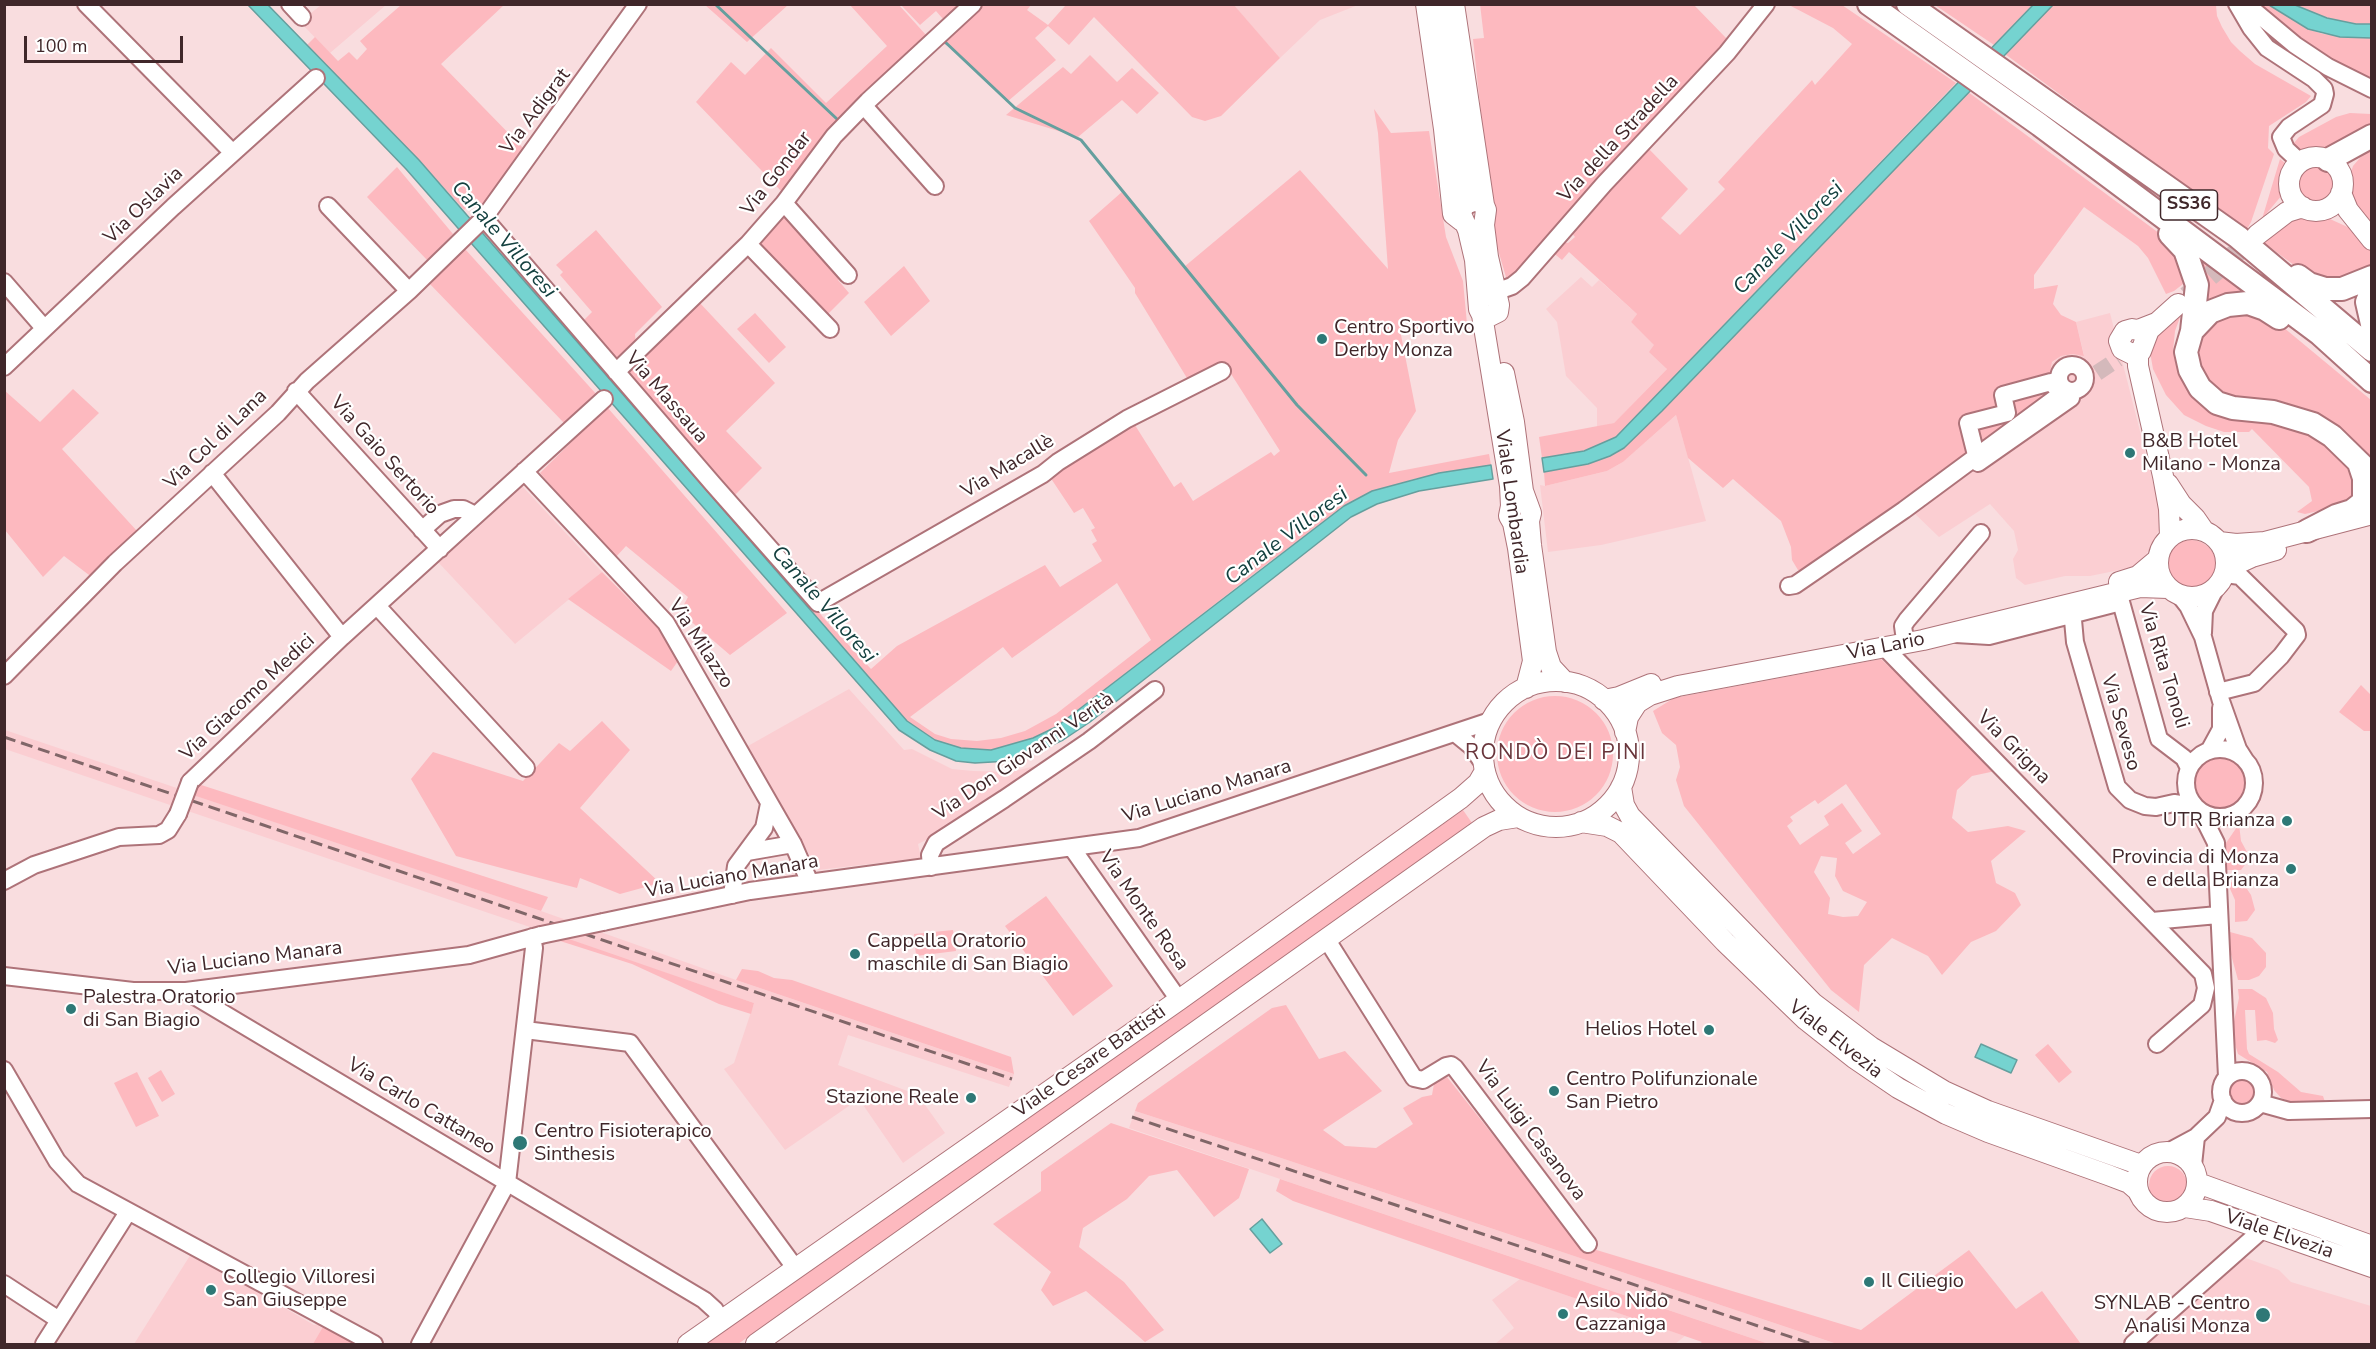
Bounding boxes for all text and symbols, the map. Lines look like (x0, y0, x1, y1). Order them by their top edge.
scale bar (27, 24, 186, 62)
text: 100 m (35, 34, 87, 58)
street label: Via Adigrat (496, 64, 576, 160)
street label: Via della Stradella (1554, 70, 1684, 208)
street label: Via Gondar (737, 127, 817, 221)
street label: Via Oslavia (99, 162, 189, 250)
water label: Canale Villoresi (445, 176, 561, 304)
water label: Canale Villoresi (1729, 177, 1849, 301)
road number: SS36 (2160, 190, 2218, 220)
place label: Centro Sportivo Derby Monza (1334, 316, 1475, 363)
marker: Centro Sportivo Derby Monza (1315, 332, 1329, 346)
street label: Via Massaua (620, 347, 712, 449)
street label: Via Col di Lana (159, 385, 273, 495)
street label: Via Gaio Sertorio (324, 392, 444, 520)
street label: Viale Lombardia (1489, 428, 1533, 576)
street label: Via Macallè (957, 430, 1059, 504)
place label: B&B Hotel Milano - Monza (2142, 430, 2281, 477)
marker: B&B Hotel Milano - Monza (2123, 446, 2137, 460)
water label: Canale Villoresi (1221, 483, 1353, 591)
water label: Canale Villoresi (765, 541, 881, 669)
street label: Via Milazzo (662, 595, 738, 693)
street label: Via Rita Tonoli (2133, 601, 2193, 731)
street label: Via Lario (1845, 628, 1927, 666)
street label: Via Giacomo Medici (176, 629, 320, 767)
street label: Via Seveso (2095, 672, 2145, 774)
street label: Via Don Giovanni Verità (929, 688, 1119, 826)
street label: Via Grigna (1971, 706, 2055, 790)
district label: RONDÒ DEI PINI (1465, 741, 1647, 767)
street label: Via Luciano Manara (1120, 755, 1294, 829)
place label: UTR Brianza (2163, 809, 2275, 833)
marker: UTR Brianza (2280, 814, 2294, 828)
street label: Via Monte Rosa (1093, 846, 1193, 976)
place label: Provincia di Monza e della Brianza (2112, 846, 2279, 893)
street label: Via Luciano Manara (644, 850, 820, 904)
marker: Provincia di Monza e della Brianza (2284, 862, 2298, 876)
place label: Cappella Oratorio maschile di San Biagio (867, 930, 1068, 977)
street label: Via Luciano Manara (166, 936, 344, 982)
marker: Cappella Oratorio maschile di San Biagio (848, 947, 862, 961)
place label: Palestra Oratorio di San Biagio (83, 986, 235, 1033)
street label: Viale Elvezia (1783, 996, 1887, 1084)
street label: Viale Cesare Battisti (1009, 1000, 1171, 1124)
marker: Palestra Oratorio di San Biagio (64, 1002, 78, 1016)
place label: Helios Hotel (1585, 1018, 1697, 1042)
marker: Helios Hotel (1702, 1023, 1716, 1037)
street label: Via Carlo Cattaneo (343, 1053, 499, 1161)
street label: Via Luigi Casanova (1470, 1056, 1590, 1206)
place label: Centro Polifunzionale San Pietro (1566, 1068, 1758, 1115)
marker: Centro Polifunzionale San Pietro (1547, 1084, 1561, 1098)
place label: Stazione Reale (826, 1086, 959, 1110)
marker: Stazione Reale (964, 1091, 978, 1105)
place label: Centro Fisioterapico Sinthesis (534, 1120, 712, 1167)
marker: Centro Fisioterapico Sinthesis (511, 1134, 529, 1152)
street label: Viale Elvezia (2222, 1205, 2336, 1265)
place label: Collegio Villoresi San Giuseppe (223, 1266, 375, 1313)
place label: Il Ciliegio (1881, 1270, 1964, 1294)
marker: Il Ciliegio (1862, 1275, 1876, 1289)
marker: Collegio Villoresi San Giuseppe (204, 1283, 218, 1297)
place label: Asilo Nido Cazzaniga (1575, 1290, 1668, 1337)
place label: SYNLAB - Centro Analisi Monza (2094, 1292, 2250, 1339)
marker: SYNLAB - Centro Analisi Monza (2254, 1306, 2272, 1324)
marker: Asilo Nido Cazzaniga (1556, 1307, 1570, 1321)

